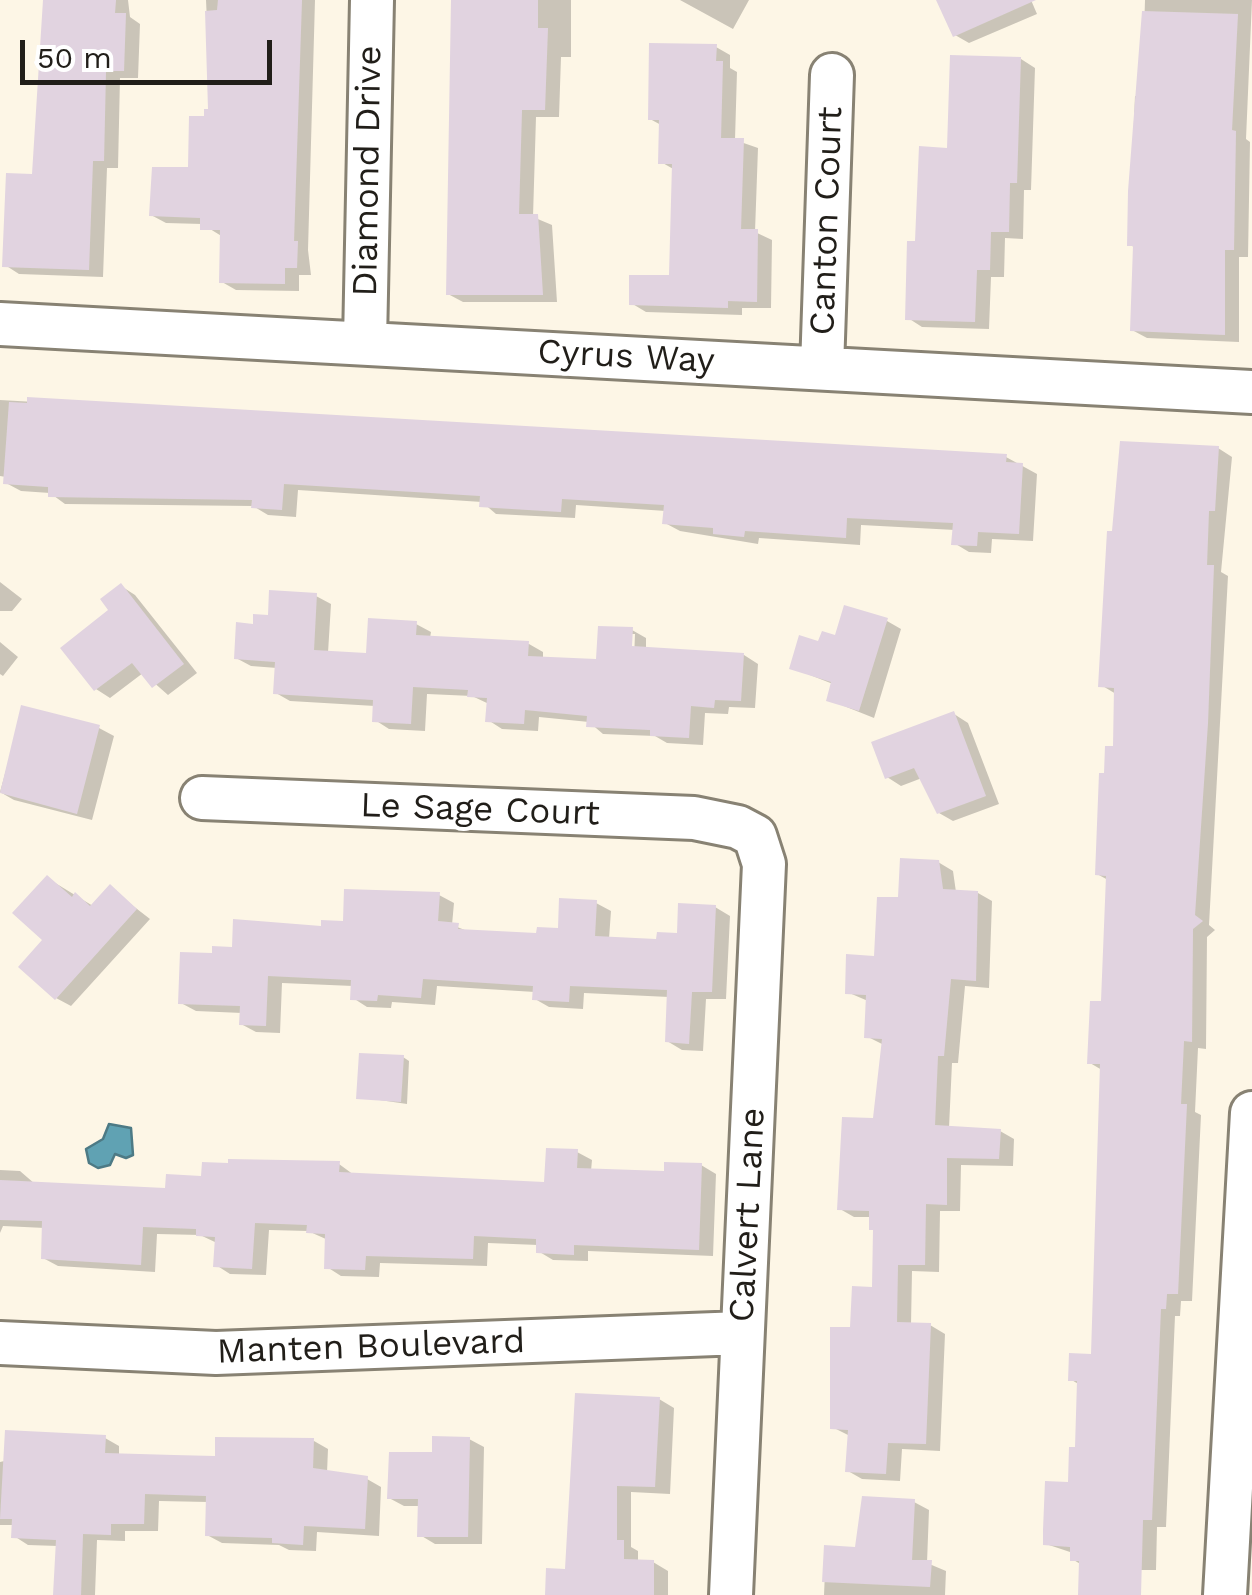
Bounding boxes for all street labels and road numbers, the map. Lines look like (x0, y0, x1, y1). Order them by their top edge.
street label: Diamond Drive (345, 45, 391, 297)
street label: Canton Court (802, 106, 852, 336)
street label: Cyrus Way (536, 331, 716, 383)
street label: Le Sage Court (360, 785, 600, 835)
street label: Calvert Lane (721, 1107, 775, 1323)
street label: Manten Boulevard (216, 1321, 526, 1373)

